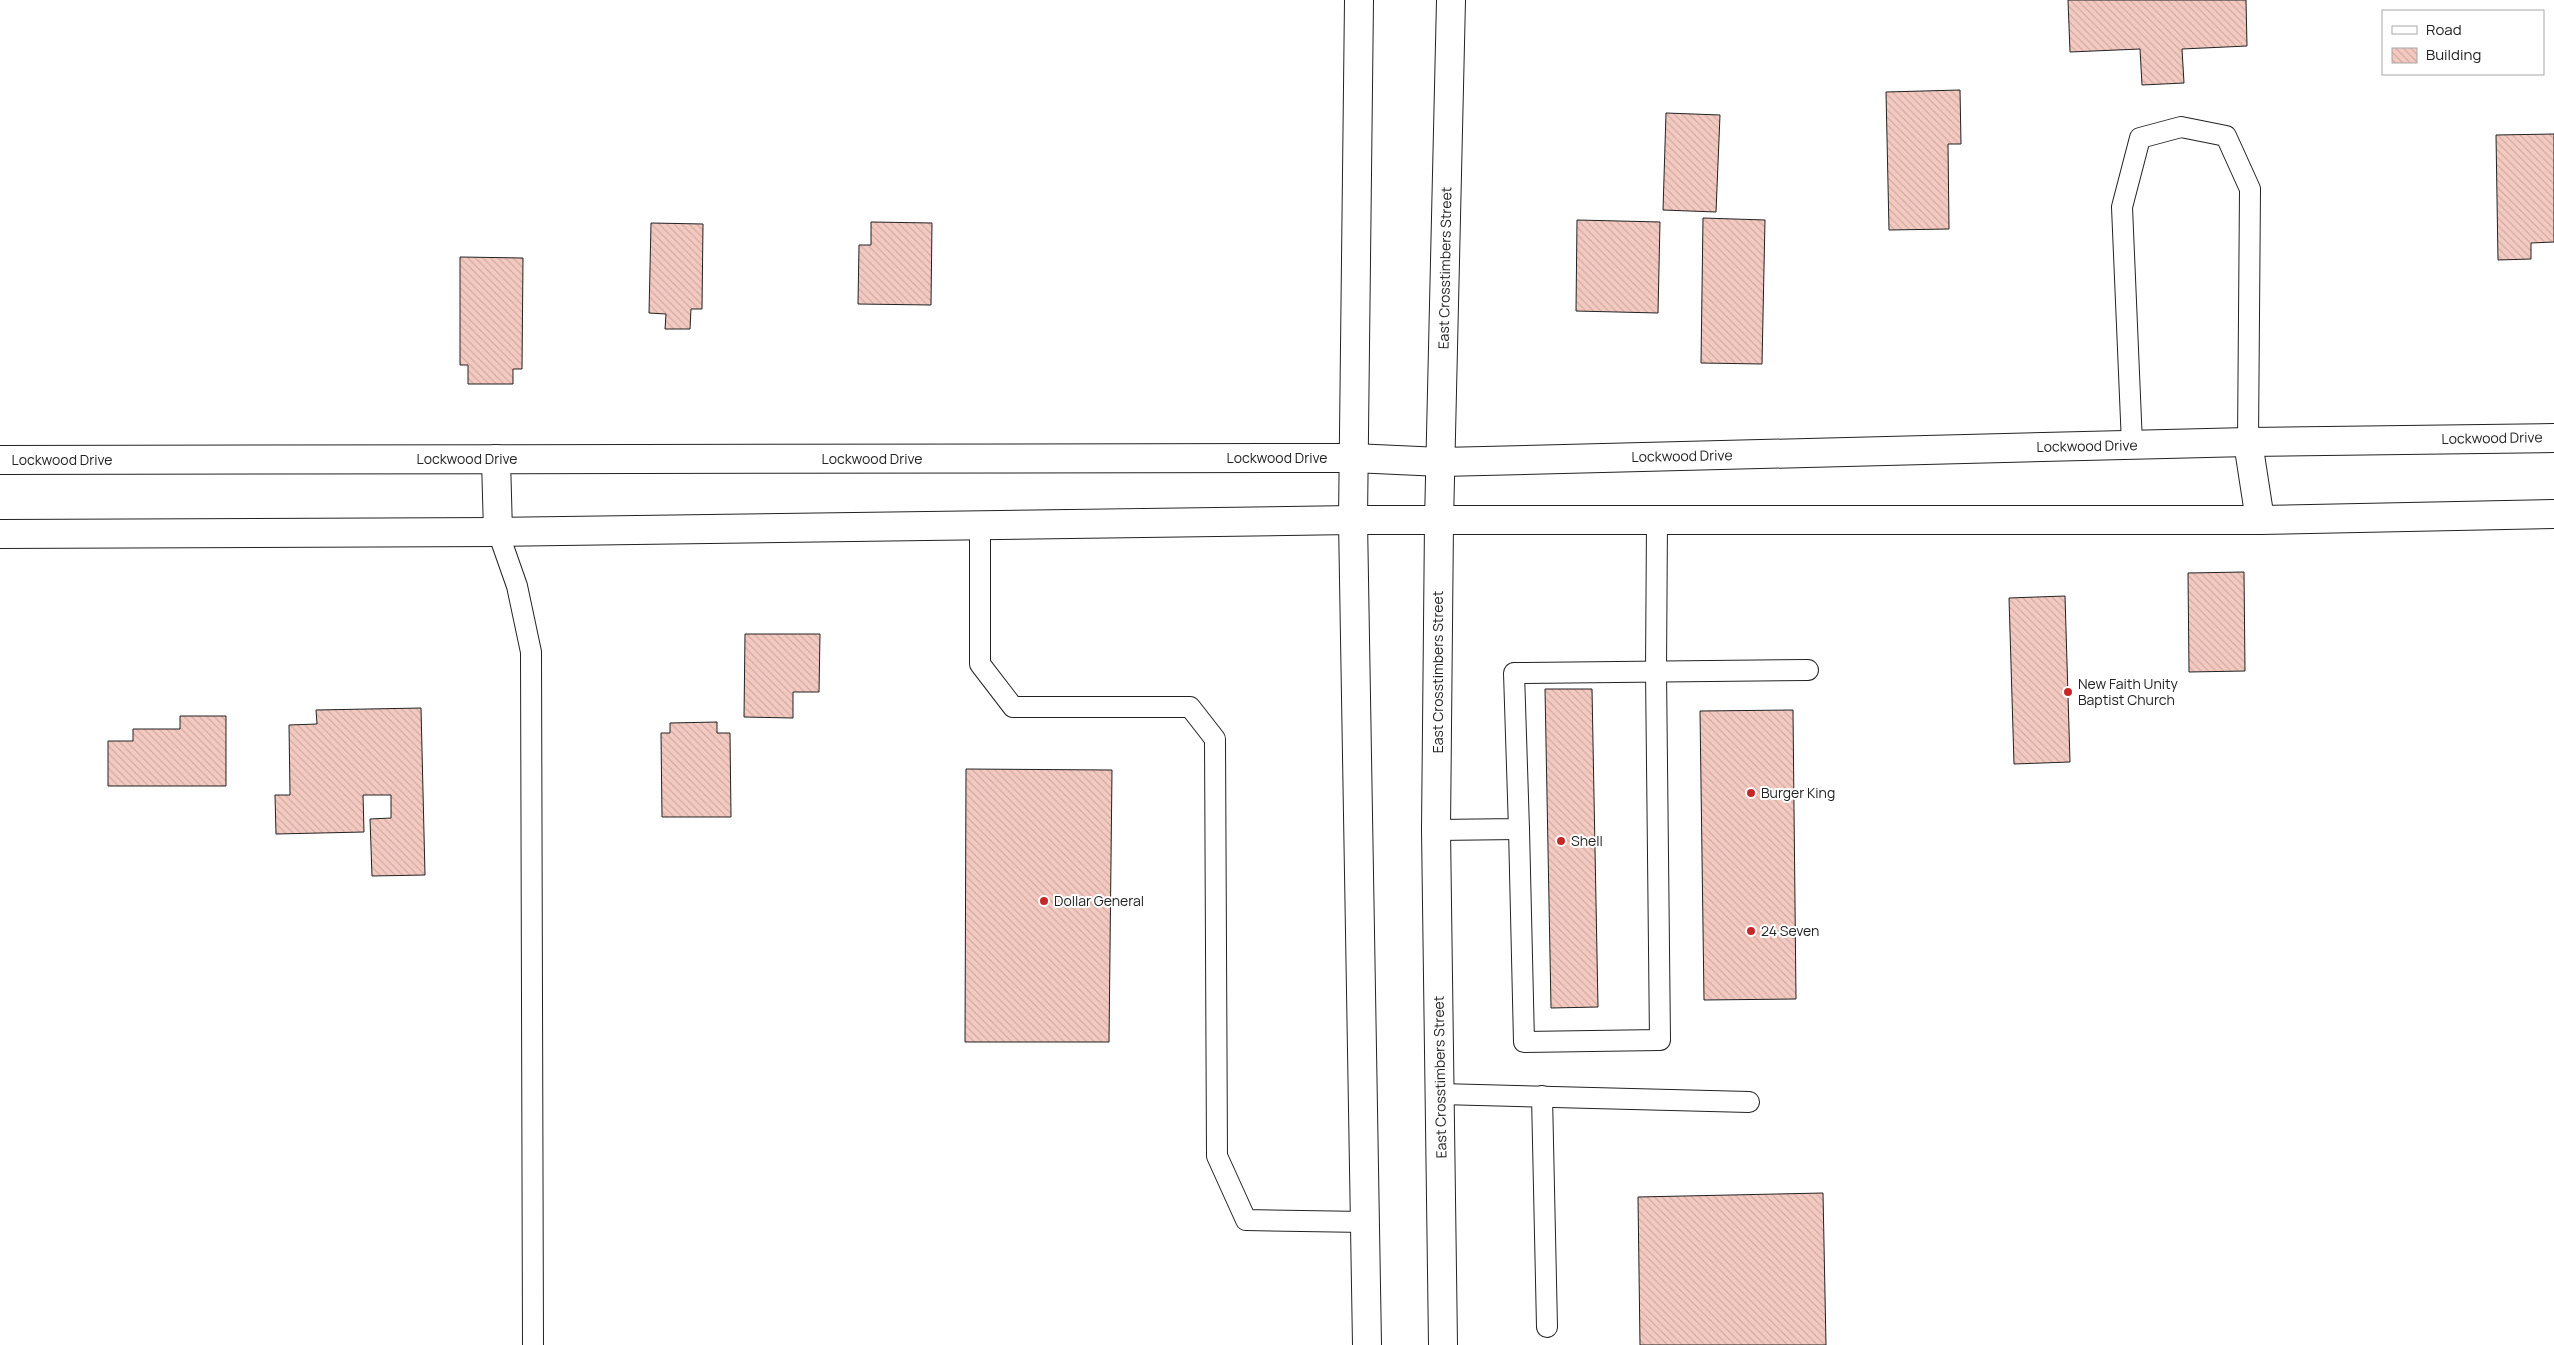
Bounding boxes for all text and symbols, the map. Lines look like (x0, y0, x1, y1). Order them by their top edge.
legend (2382, 10, 2544, 75)
text: Road (2426, 19, 2462, 40)
text: Building (2426, 44, 2481, 65)
street label: East Crosstimbers Street (1434, 186, 1455, 349)
street label: Lockwood Drive (2441, 427, 2543, 448)
street label: Lockwood Drive (2036, 435, 2138, 456)
street label: Lockwood Drive (1631, 445, 1733, 466)
street label: Lockwood Drive (1227, 448, 1327, 467)
street label: Lockwood Drive (417, 449, 517, 468)
street label: Lockwood Drive (822, 449, 922, 468)
street label: Lockwood Drive (12, 450, 112, 469)
street label: East Crosstimbers Street (1428, 590, 1447, 753)
place label: New Faith Unity Baptist Church (2078, 674, 2178, 709)
marker: New Faith Unity Baptist Church (2062, 686, 2074, 698)
place label: Burger King (1761, 783, 1835, 802)
marker: Burger King (1745, 787, 1757, 799)
place label: Shell (1571, 831, 1603, 850)
marker: Shell (1555, 835, 1567, 847)
place label: Dollar General (1054, 891, 1144, 910)
marker: Dollar General (1038, 895, 1050, 907)
place label: 24 Seven (1761, 921, 1819, 940)
marker: 24 Seven (1745, 925, 1757, 937)
street label: East Crosstimbers Street (1429, 995, 1450, 1158)

